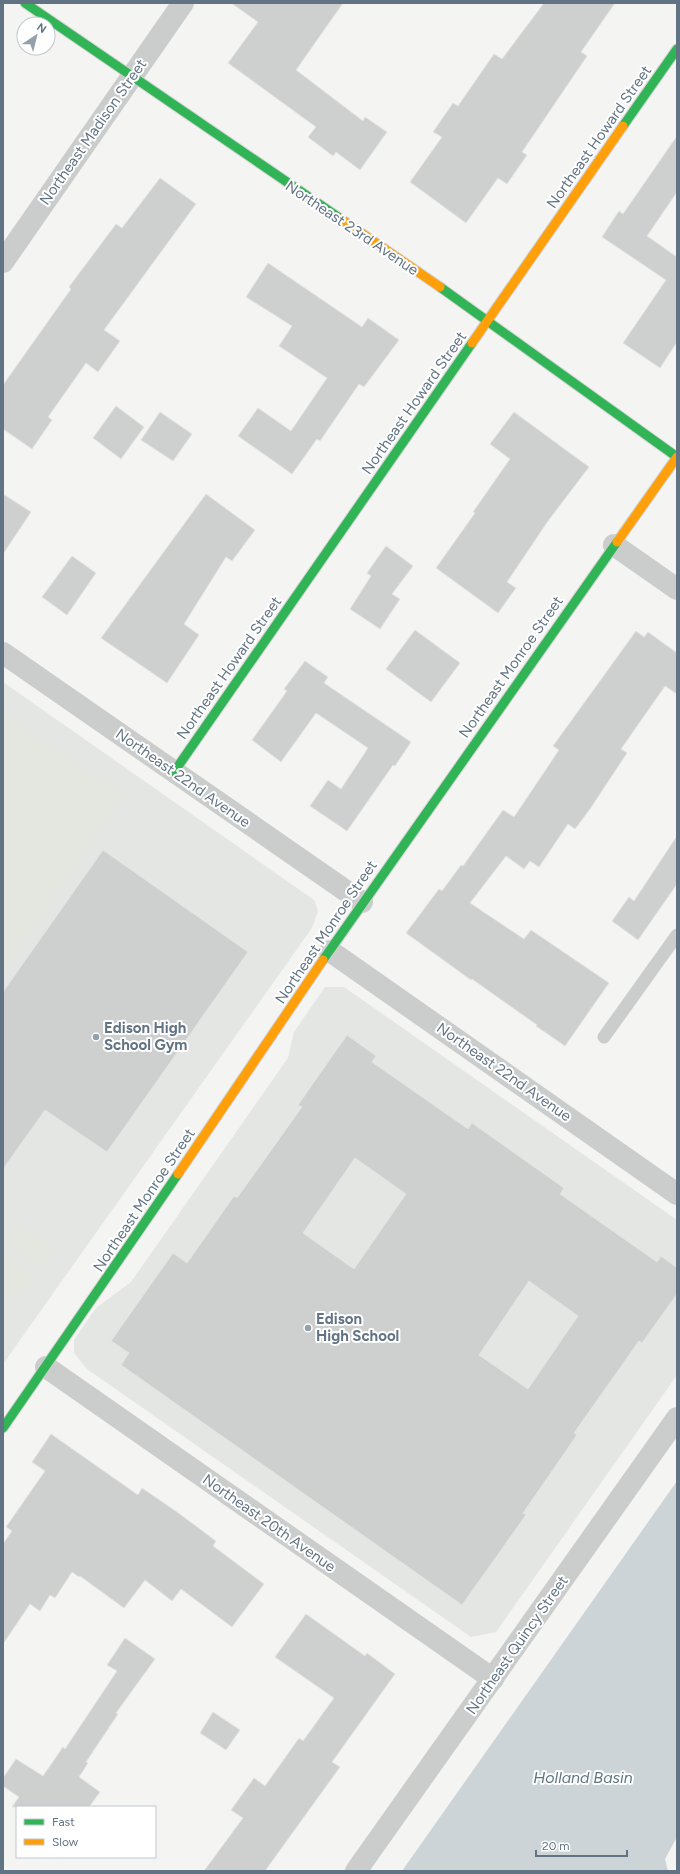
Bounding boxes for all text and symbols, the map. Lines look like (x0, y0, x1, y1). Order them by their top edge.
north arrow (16, 16, 56, 56)
text: N (34, 20, 49, 36)
street label: Northeast Madison Street (36, 55, 150, 208)
street label: Northeast Howard Street (543, 62, 655, 212)
street label: Northeast 23rd Avenue (282, 177, 422, 279)
street label: Northeast Howard Street (358, 328, 470, 478)
street label: Northeast Monroe Street (455, 592, 567, 741)
street label: Northeast Howard Street (173, 593, 285, 743)
street label: Northeast 22nd Avenue (112, 725, 254, 831)
street label: Northeast Monroe Street (271, 857, 381, 1007)
place label: Edison High School Gym (104, 1019, 187, 1054)
street label: Northeast 22nd Avenue (433, 1019, 575, 1125)
marker: Edison High School Gym (91, 1032, 101, 1042)
street label: Northeast Monroe Street (89, 1125, 199, 1275)
place label: Edison High School (316, 1310, 399, 1345)
marker: Edison High School (303, 1323, 313, 1333)
street label: Northeast 20th Avenue (199, 1470, 339, 1576)
street label: Northeast Quincy Street (462, 1572, 572, 1718)
water label: Holland Basin (533, 1768, 633, 1787)
legend (16, 1806, 156, 1858)
text: Fast (52, 1815, 75, 1829)
scale bar (536, 1832, 627, 1858)
text: Slow (52, 1835, 79, 1849)
text: 20 m (542, 1839, 570, 1853)

